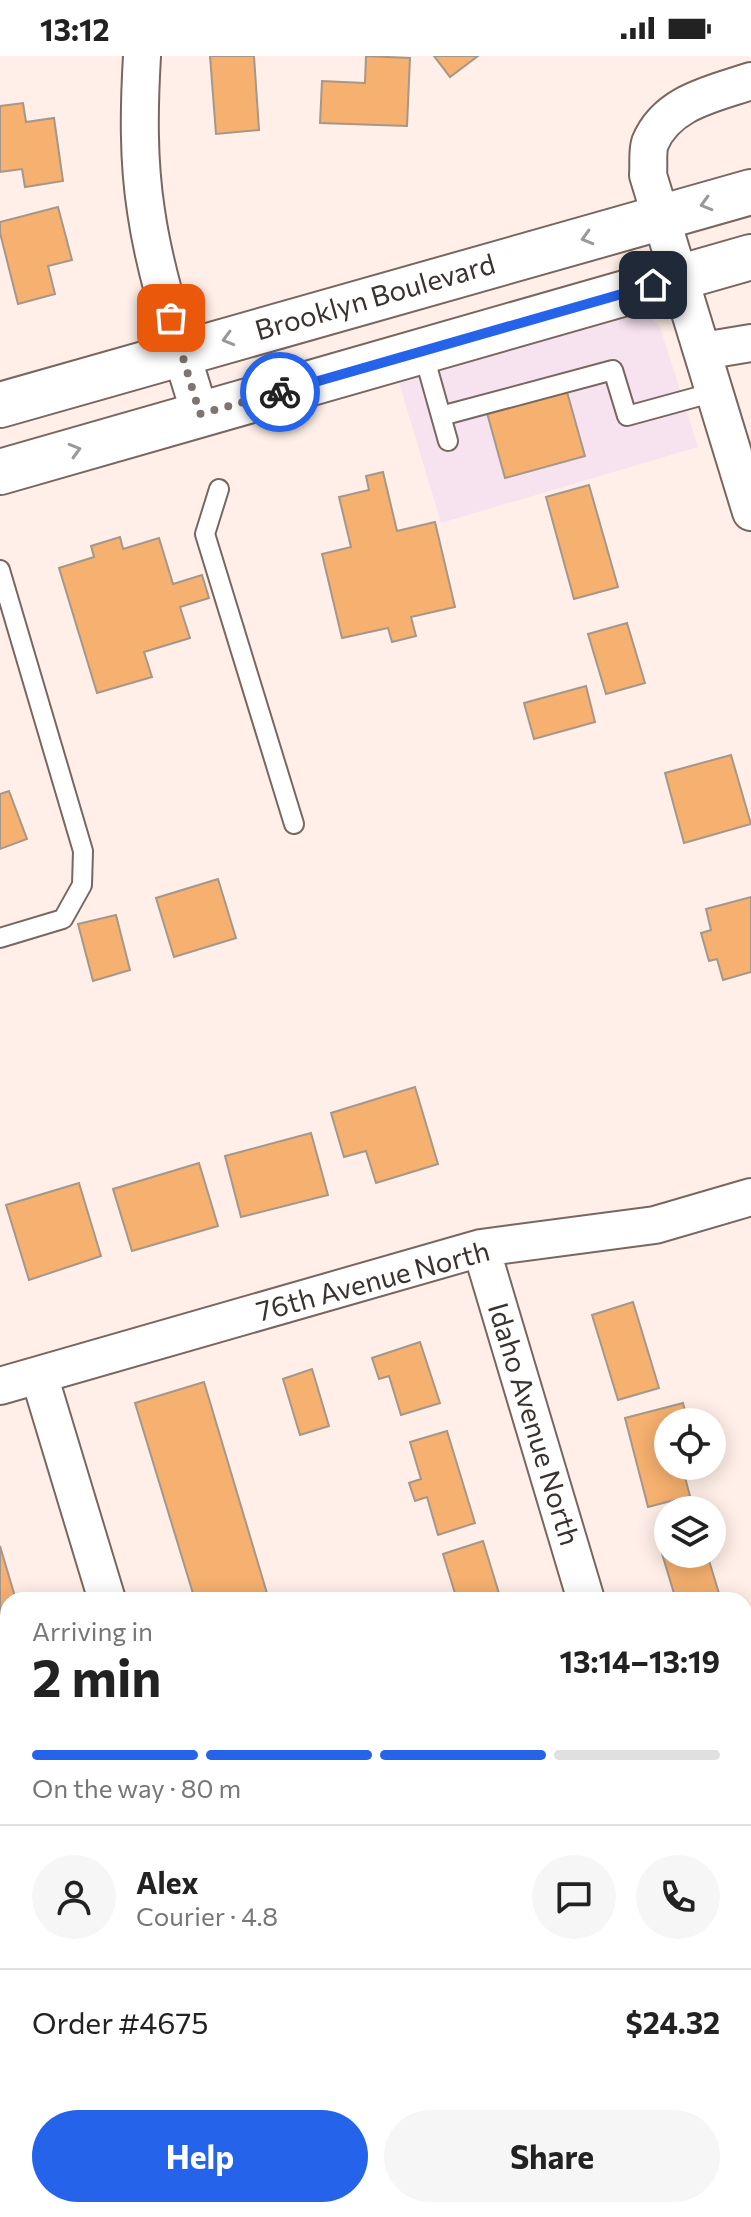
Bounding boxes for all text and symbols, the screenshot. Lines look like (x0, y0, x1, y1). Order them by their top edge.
text: 13:12 (40, 10, 110, 47)
one-way arrow (700, 195, 714, 211)
one-way arrow (580, 228, 594, 245)
street label: Brooklyn Boulevard (251, 246, 499, 347)
pin (619, 251, 687, 319)
icon: home (631, 263, 675, 307)
pin (137, 284, 205, 352)
icon: bag (149, 296, 193, 340)
one-way arrow (222, 330, 235, 346)
courier (240, 352, 320, 432)
icon: bike (258, 370, 302, 414)
one-way arrow (67, 443, 81, 459)
street label: 76th Avenue North (253, 1233, 493, 1327)
street label: Idaho Avenue North (482, 1298, 588, 1549)
map controls (654, 1408, 726, 1568)
button: locate (654, 1408, 726, 1480)
button: layers (654, 1496, 726, 1568)
text: Arriving in (32, 1615, 153, 1646)
text: 13:14–13:19 (560, 1642, 720, 1679)
text: 2 min (32, 1644, 161, 1708)
text: On the way · 80 m (32, 1772, 241, 1803)
button: person (32, 1855, 116, 1939)
button: chat (532, 1855, 616, 1939)
button: phone (636, 1855, 720, 1939)
text: Alex (136, 1863, 199, 1900)
text: Courier · 4.8 (136, 1900, 278, 1931)
text: Order #4675 (32, 2003, 208, 2040)
text: $24.32 (626, 2003, 720, 2040)
button: Help (32, 2110, 368, 2202)
button: Share (384, 2110, 720, 2202)

